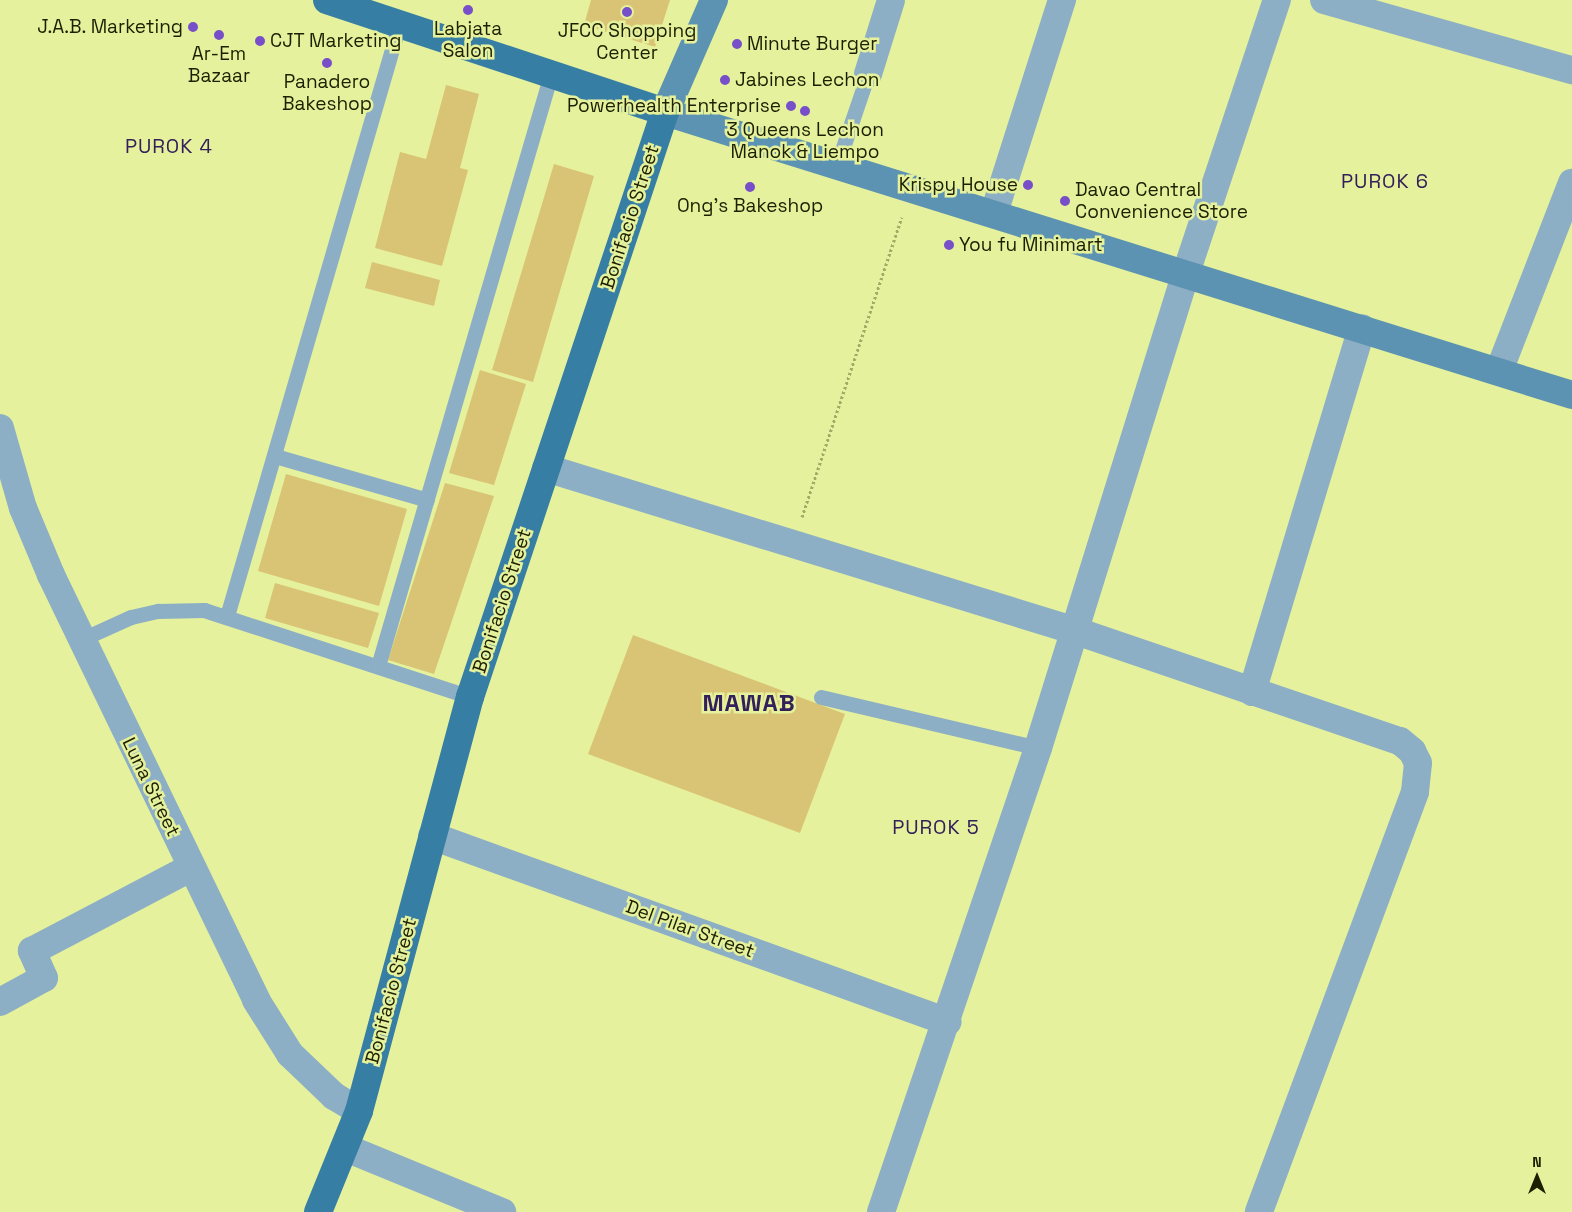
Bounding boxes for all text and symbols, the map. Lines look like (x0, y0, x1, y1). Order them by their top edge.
marker: Labjata Salon (462, 4, 474, 16)
marker: JFCC Shopping Center (621, 6, 633, 18)
place label: J.A.B. Marketing (37, 16, 183, 38)
place label: Labjata Salon (434, 18, 502, 62)
place label: JFCC Shopping Center (558, 20, 696, 64)
marker: J.A.B. Marketing (187, 21, 199, 33)
marker: Ar-Em Bazaar (213, 29, 225, 41)
place label: CJT Marketing (270, 30, 402, 52)
place label: Minute Burger (747, 33, 877, 55)
marker: CJT Marketing (254, 35, 266, 47)
marker: Minute Burger (731, 38, 743, 50)
place label: Ar-Em Bazaar (188, 43, 250, 87)
marker: Panadero Bakeshop (321, 57, 333, 69)
place label: Jabines Lechon (735, 69, 879, 91)
place label: Panadero Bakeshop (282, 71, 372, 115)
marker: Jabines Lechon (719, 74, 731, 86)
place label: Powerhealth Enterprise (567, 95, 781, 117)
marker: Powerhealth Enterprise (785, 100, 797, 112)
marker: 3 Queens Lechon Manok & Liempo (799, 105, 811, 117)
place label: 3 Queens Lechon Manok & Liempo (726, 119, 884, 163)
district label: PUROK 4 (124, 134, 214, 158)
street label: Bonifacio Street (596, 142, 664, 292)
district label: PUROK 6 (1340, 169, 1430, 193)
place label: Krispy House (899, 174, 1018, 196)
marker: Krispy House (1022, 179, 1034, 191)
place label: Davao Central Convenience Store (1075, 179, 1248, 223)
marker: Ong's Bakeshop (744, 181, 756, 193)
place label: Ong's Bakeshop (677, 195, 823, 217)
marker: Davao Central Convenience Store (1059, 195, 1071, 207)
place label: You fu Minimart (959, 234, 1103, 256)
marker: You fu Minimart (943, 239, 955, 251)
street label: Bonifacio Street (468, 526, 536, 676)
district label: MAWAB (702, 689, 796, 717)
street label: Luna Street (117, 734, 185, 840)
district label: PUROK 5 (891, 815, 981, 839)
street label: Del Pilar Street (623, 895, 757, 963)
street label: Bonifacio Street (361, 916, 421, 1066)
north arrow (1512, 1152, 1562, 1202)
text: N (1532, 1153, 1542, 1171)

